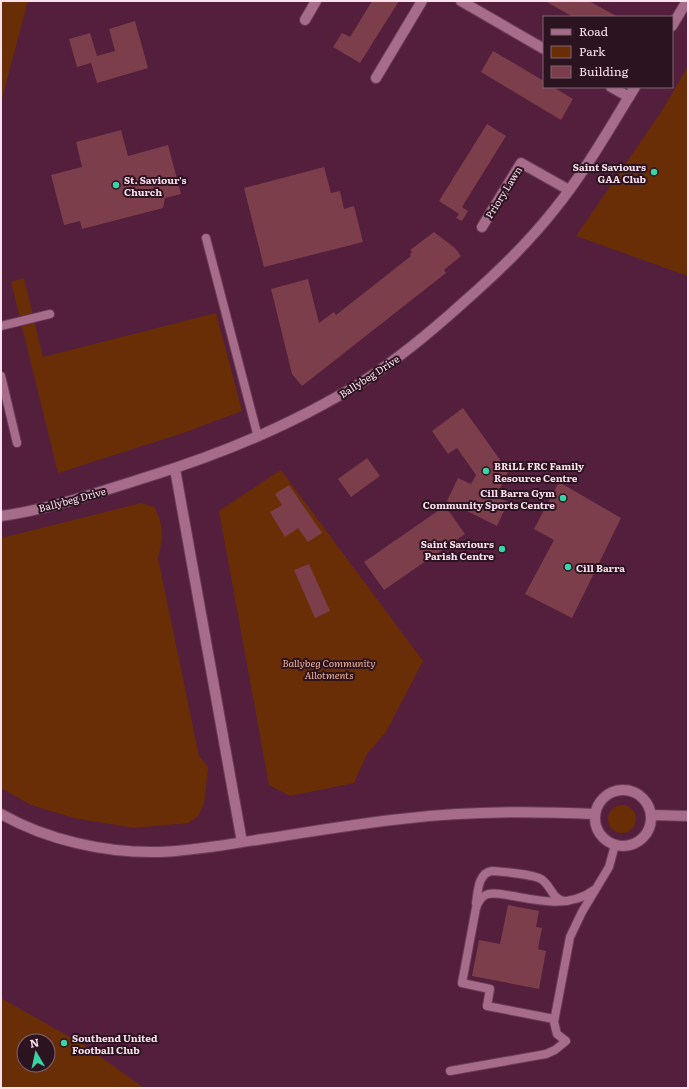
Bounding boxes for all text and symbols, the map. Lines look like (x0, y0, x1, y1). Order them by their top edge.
legend (543, 16, 673, 88)
text: Road (579, 22, 609, 40)
text: Park (579, 42, 606, 60)
text: Building (579, 62, 629, 80)
place label: Saint Saviours GAA Club (573, 159, 647, 186)
street label: Priory Lawn (481, 163, 525, 221)
marker: Saint Saviours GAA Club (649, 167, 659, 177)
place label: St. Saviour's Church (124, 172, 187, 199)
marker: St. Saviour's Church (111, 180, 121, 190)
street label: Ballybeg Drive (336, 351, 402, 401)
place label: BRiLL FRC Family Resource Centre (494, 458, 585, 485)
marker: BRiLL FRC Family Resource Centre (481, 466, 491, 476)
street label: Ballybeg Drive (37, 483, 107, 515)
place label: Cill Barra Gym Community Sports Centre (423, 485, 555, 512)
marker: Cill Barra Gym Community Sports Centre (558, 493, 568, 503)
place label: Saint Saviours Parish Centre (421, 536, 494, 563)
marker: Saint Saviours Parish Centre (497, 544, 507, 554)
place label: Cill Barra (576, 560, 625, 575)
marker: Cill Barra (563, 562, 573, 572)
park label: Ballybeg Community Allotments (282, 655, 376, 682)
place label: Southend United Football Club (72, 1030, 158, 1057)
north arrow (16, 1033, 56, 1073)
text: N (28, 1034, 40, 1051)
marker: Southend United Football Club (59, 1038, 69, 1048)

